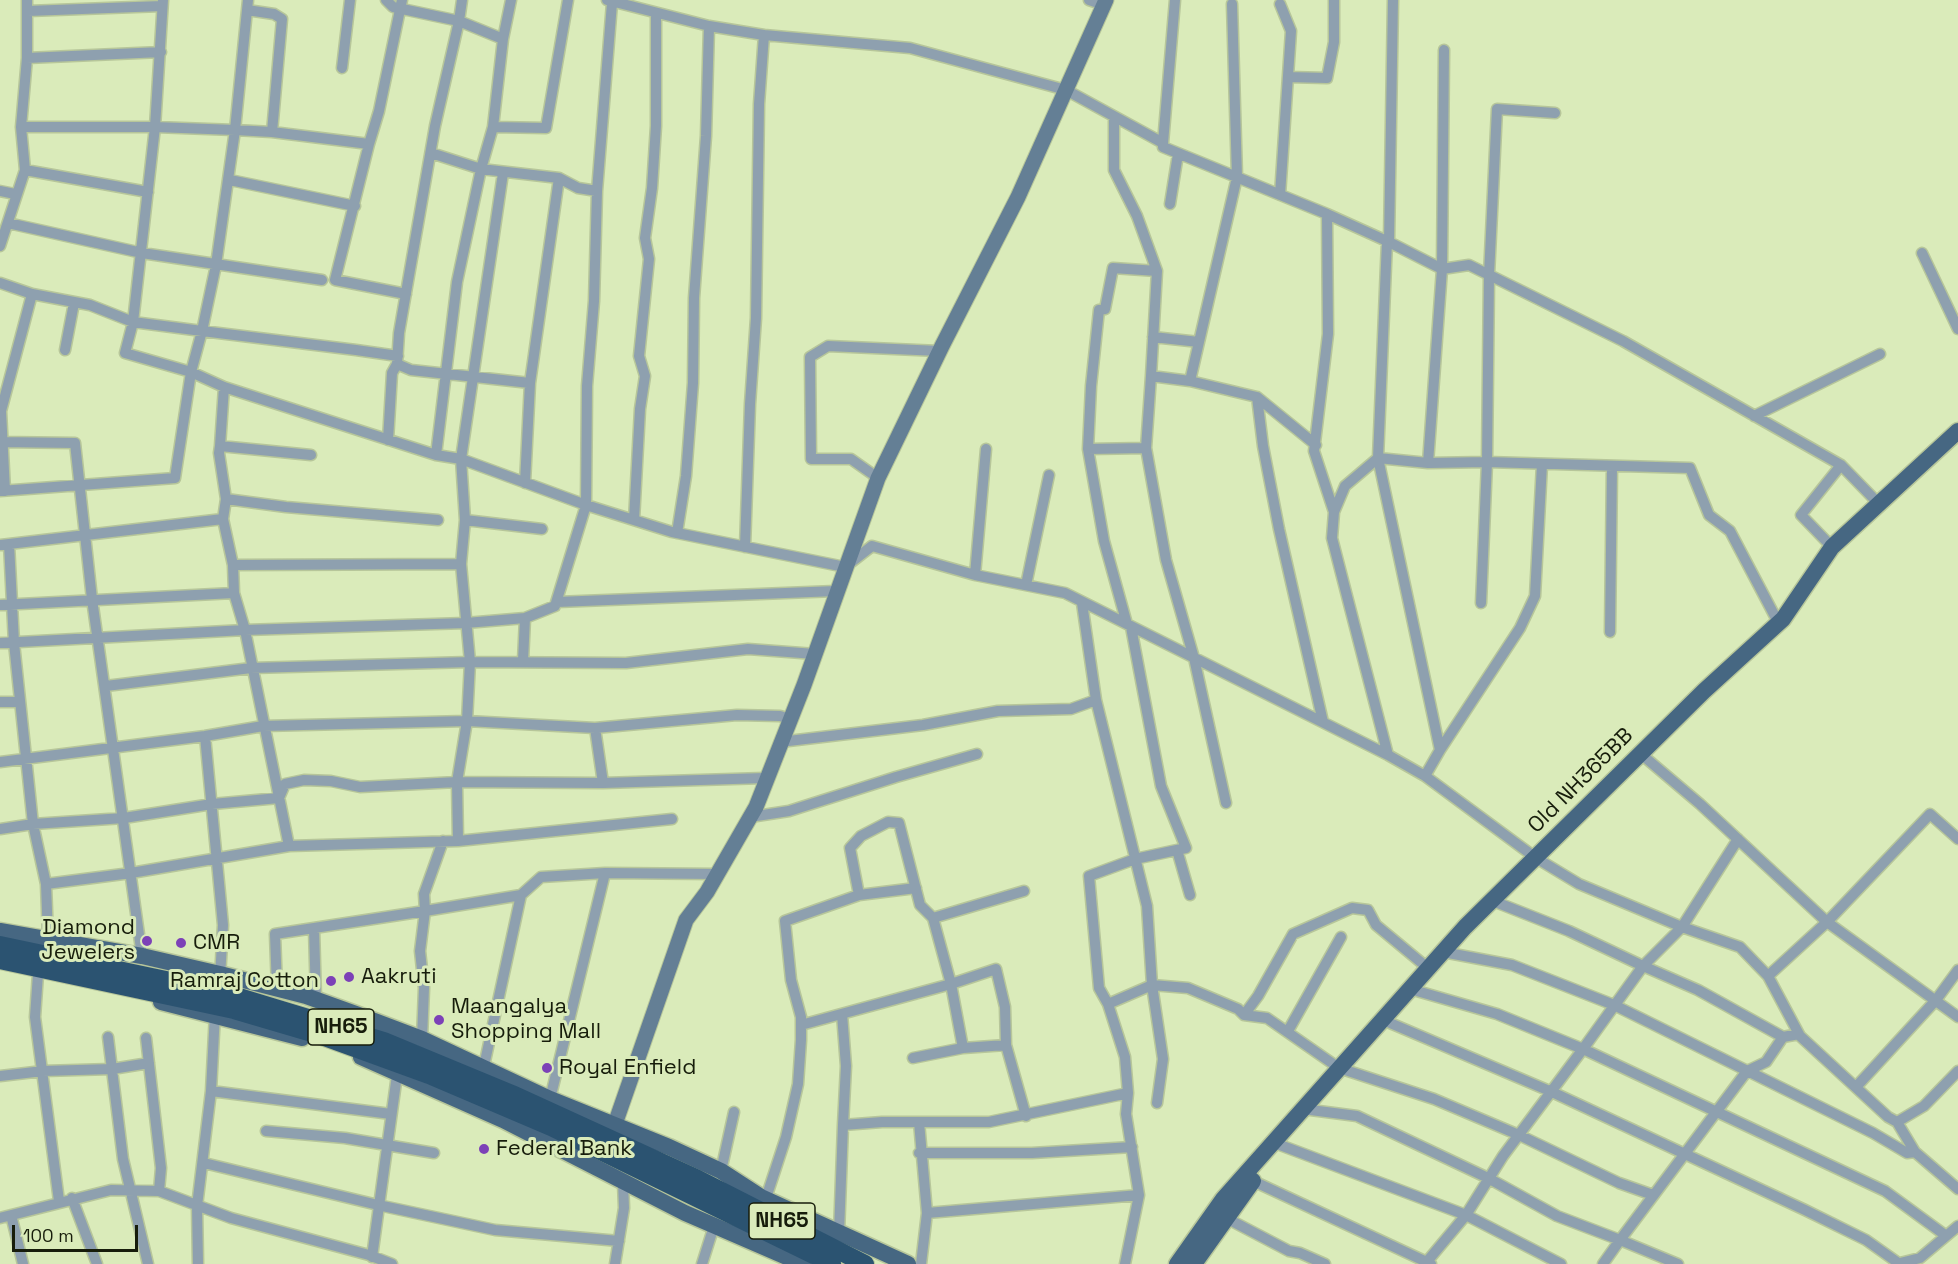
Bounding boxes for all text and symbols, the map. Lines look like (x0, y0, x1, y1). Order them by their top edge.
street label: Old NH365BB (1523, 723, 1639, 839)
place label: Diamond Jewelers (41, 915, 135, 966)
place label: CMR (193, 930, 240, 956)
marker: Diamond Jewelers (140, 934, 154, 948)
marker: CMR (174, 936, 188, 950)
place label: Aakruti (361, 964, 437, 990)
place label: Ramraj Cotton (170, 968, 319, 994)
marker: Aakruti (342, 970, 356, 984)
marker: Ramraj Cotton (324, 974, 338, 988)
place label: Maangalya Shopping Mall (451, 994, 601, 1046)
road number: NH65 (308, 1009, 374, 1045)
marker: Maangalya Shopping Mall (432, 1013, 446, 1027)
place label: Royal Enfield (559, 1055, 696, 1081)
marker: Royal Enfield (540, 1061, 554, 1075)
place label: Federal Bank (496, 1136, 632, 1162)
marker: Federal Bank (477, 1142, 491, 1156)
road number: NH65 (749, 1203, 815, 1239)
scale bar (15, 1213, 141, 1251)
text: 100 m (23, 1224, 74, 1247)

